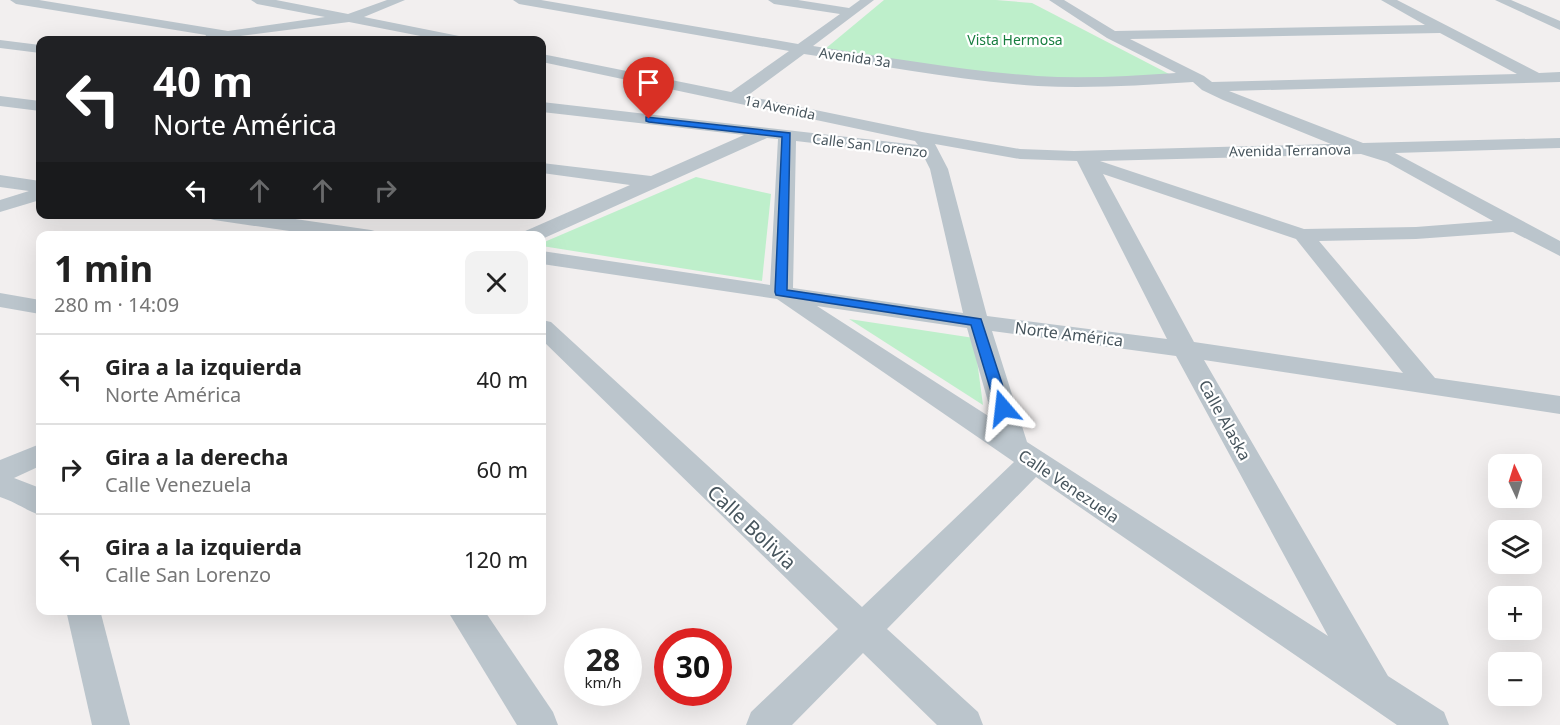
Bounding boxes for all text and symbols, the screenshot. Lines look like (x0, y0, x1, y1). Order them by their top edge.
park label: Vista Hermosa (967, 30, 1063, 49)
street label: Avenida 3a (818, 43, 892, 71)
text: 40 m (153, 52, 253, 109)
pin (623, 57, 674, 119)
icon: left (54, 60, 132, 138)
icon: arrive (632, 66, 665, 99)
street label: 1a Avenida (743, 90, 817, 124)
text: Norte América (153, 106, 337, 143)
street label: Calle San Lorenzo (811, 128, 929, 162)
street label: Avenida Terranova (1229, 139, 1351, 161)
icon: left (180, 174, 213, 207)
icon: ahead (243, 174, 276, 207)
icon: ahead (306, 174, 339, 207)
icon: right (369, 174, 402, 207)
text: 1 min (54, 244, 153, 293)
button: close (465, 251, 528, 314)
text: 280 m · 14:09 (54, 291, 179, 318)
street label: Norte América (1014, 316, 1124, 352)
text: Gira a la izquierda (105, 351, 302, 381)
icon: left (54, 363, 87, 396)
text: 40 m (477, 364, 528, 394)
position arrow (971, 376, 1035, 440)
street label: Calle Alaska (1194, 376, 1256, 464)
text: Norte América (105, 381, 241, 408)
text: Gira a la derecha (105, 441, 289, 471)
street label: Calle Venezuela (1014, 444, 1124, 528)
icon: right (54, 453, 87, 486)
text: 60 m (477, 454, 528, 484)
north arrow (1488, 454, 1542, 508)
map controls (1488, 454, 1542, 706)
text: Calle Venezuela (105, 471, 251, 498)
street label: Calle Bolivia (702, 479, 802, 575)
button: layers (1488, 520, 1542, 574)
text: Gira a la izquierda (105, 531, 302, 561)
icon: left (54, 543, 87, 576)
text: 120 m (464, 544, 528, 574)
text: Calle San Lorenzo (105, 561, 271, 588)
button: + (1488, 586, 1542, 640)
speed limit sign: 30 (654, 628, 732, 706)
text: 28 (586, 639, 620, 680)
button: − (1488, 652, 1542, 706)
text: km/h (585, 672, 621, 692)

